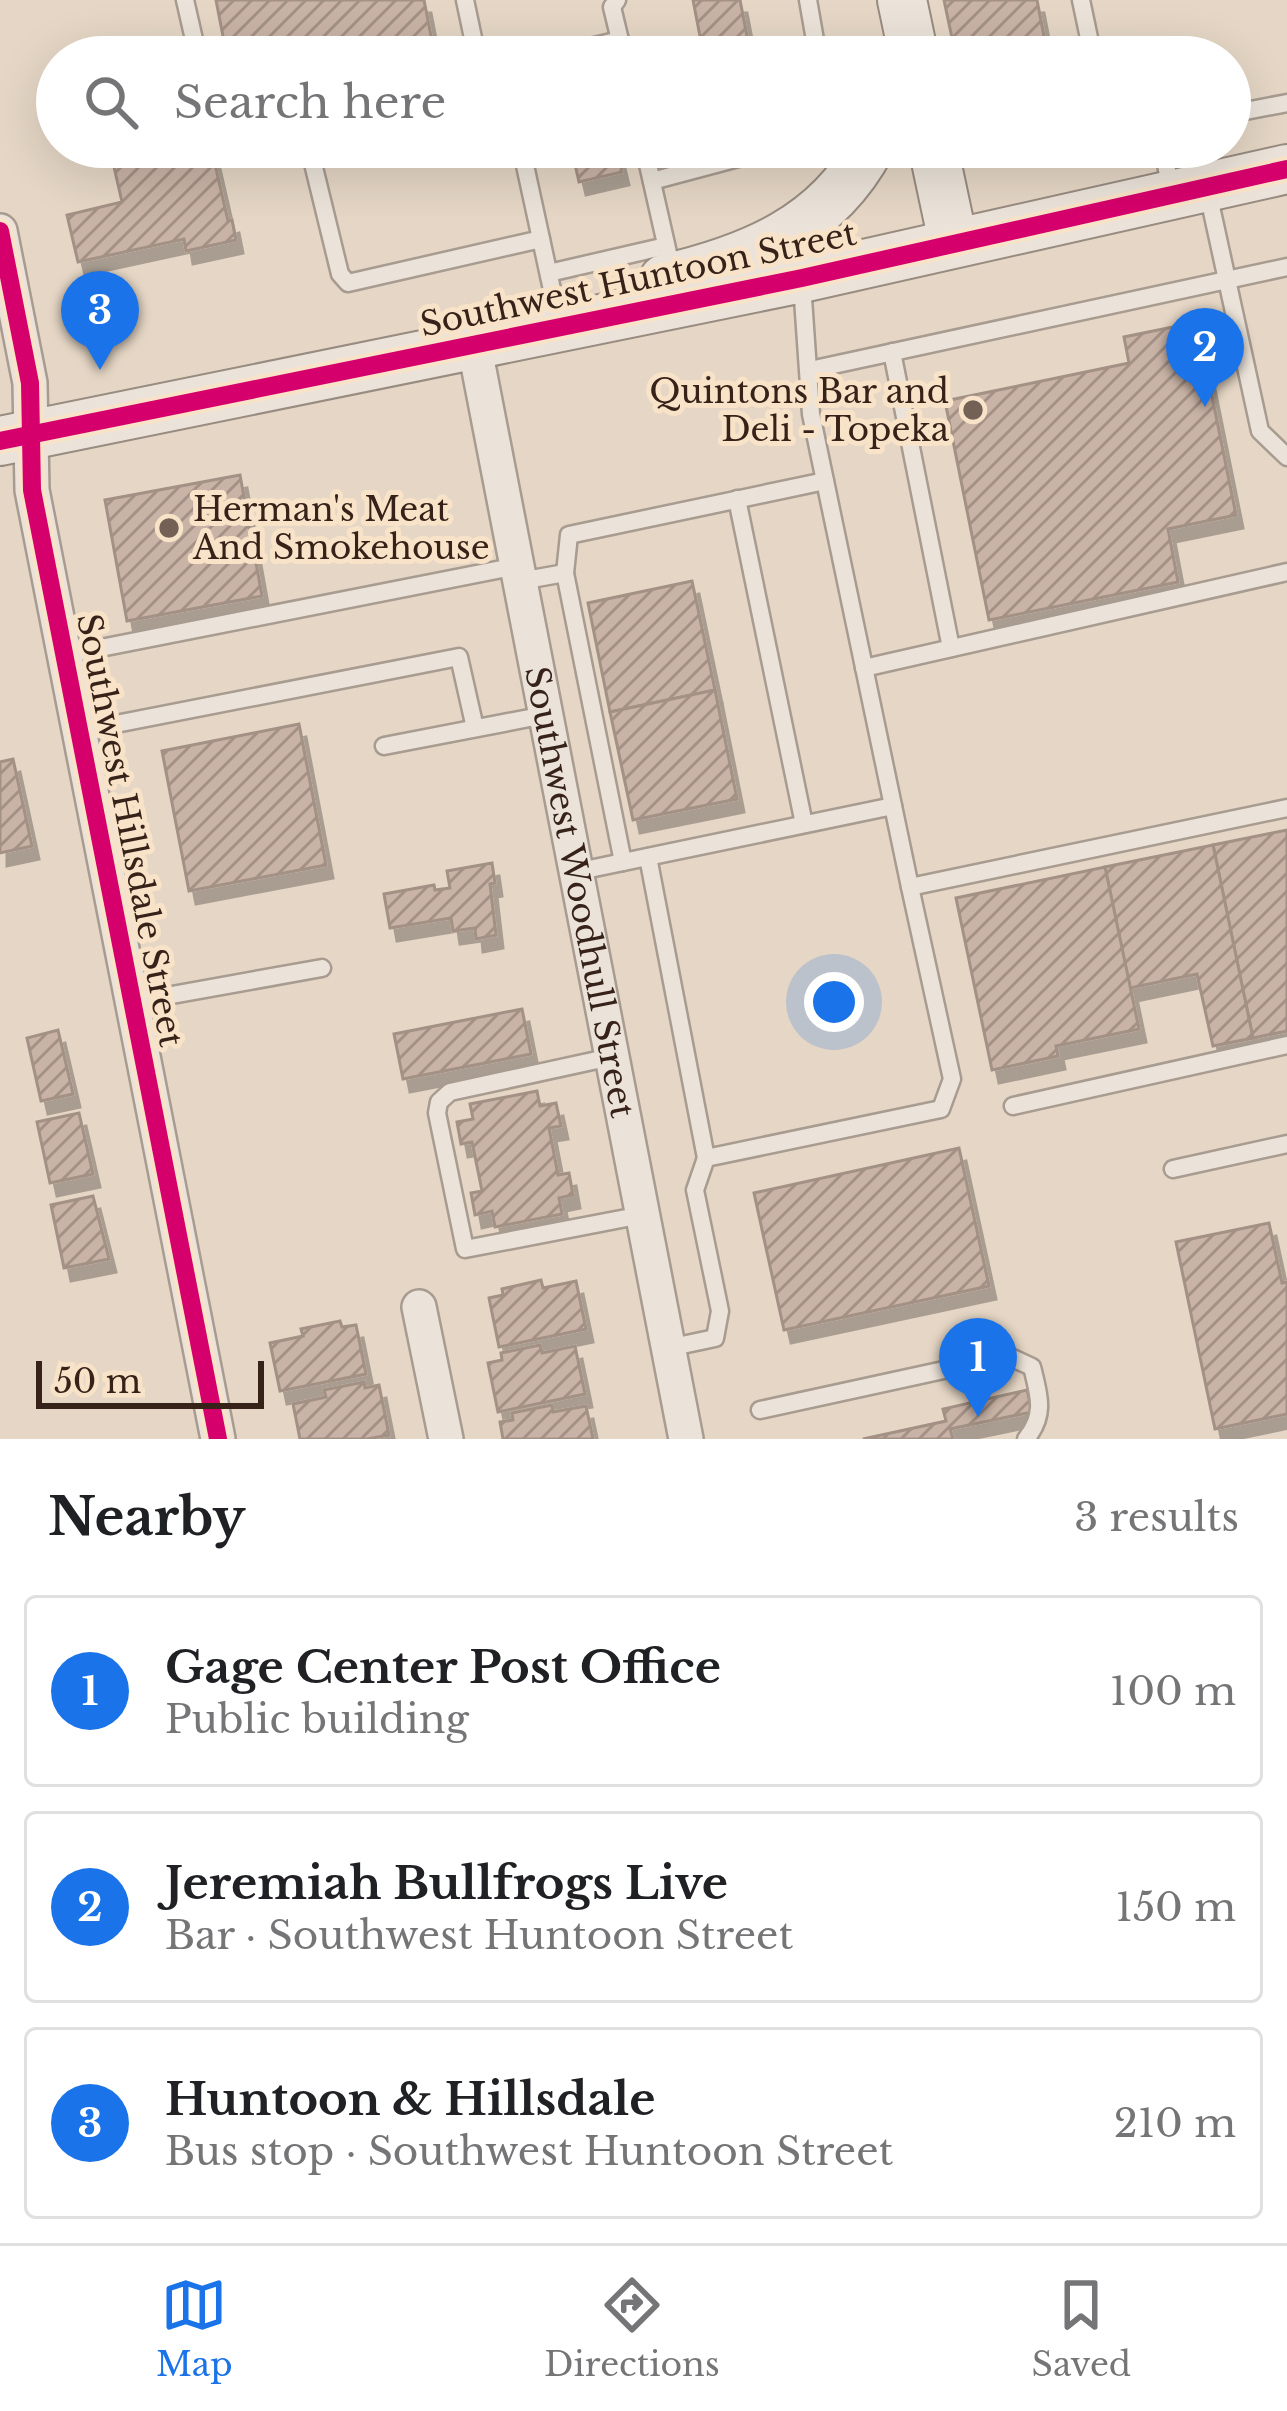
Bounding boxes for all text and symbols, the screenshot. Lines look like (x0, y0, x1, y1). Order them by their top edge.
search box (36, 36, 1251, 168)
icon: search (78, 69, 144, 135)
text: Search here (174, 74, 446, 130)
street label: Southwest Huntoon Street (416, 213, 860, 345)
pin: 3 (61, 271, 139, 370)
pin: 2 (1166, 308, 1244, 407)
place label: Quintons Bar and Deli - Topeka (649, 371, 950, 450)
marker: Quintons Bar and Deli - Topeka (960, 397, 986, 423)
place label: Herman's Meat And Smokehouse (192, 489, 490, 568)
marker: Herman's Meat And Smokehouse (156, 515, 182, 541)
street label: Southwest Hillsdale Street (68, 610, 192, 1050)
street label: Southwest Woodhull Street (516, 663, 644, 1121)
your location (804, 972, 864, 1032)
pin: 1 (939, 1318, 1017, 1417)
scale bar (36, 1355, 264, 1408)
text: 50 m (54, 1361, 141, 1402)
text: Nearby (48, 1486, 245, 1549)
text: 3 results (1074, 1493, 1239, 1542)
text: Gage Center Post Office (165, 1639, 721, 1695)
text: 1 (81, 1667, 99, 1716)
text: 100 m (1110, 1667, 1236, 1716)
text: Public building (165, 1695, 469, 1744)
text: Jeremiah Bullfrogs Live (165, 1855, 728, 1911)
text: 2 (77, 1883, 103, 1932)
text: 150 m (1116, 1883, 1236, 1932)
text: Bar · Southwest Huntoon Street (165, 1911, 793, 1960)
text: Huntoon & Hillsdale (165, 2071, 656, 2127)
text: 3 (78, 2099, 102, 2148)
text: 210 m (1114, 2099, 1236, 2148)
text: Bus stop · Southwest Huntoon Street (165, 2127, 893, 2176)
tab: Map (156, 2272, 233, 2385)
tab: Directions (544, 2272, 720, 2385)
tab: Saved (1032, 2272, 1131, 2385)

